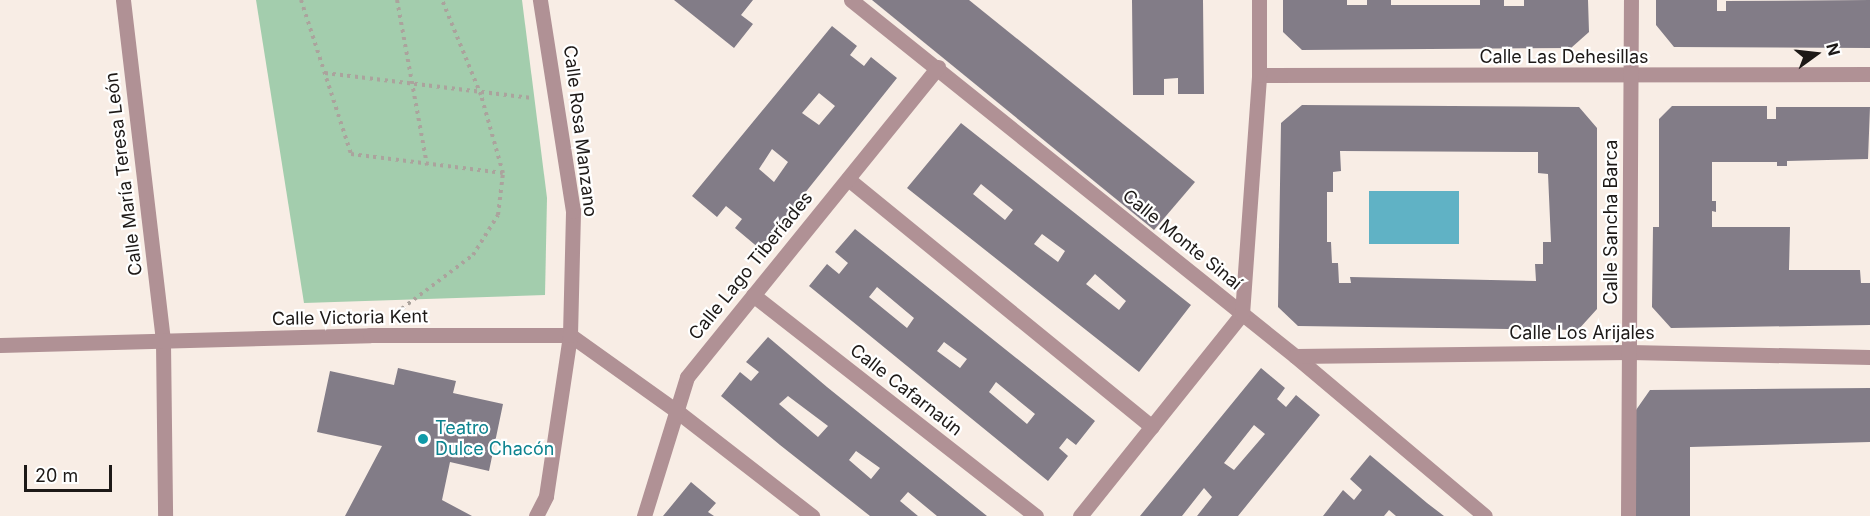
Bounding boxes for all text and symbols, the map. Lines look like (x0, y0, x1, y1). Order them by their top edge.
north arrow (1786, 24, 1846, 84)
text: N (1822, 41, 1845, 58)
street label: Calle Rosa Manzano (559, 44, 601, 218)
street label: Calle Las Dehesillas (1479, 46, 1649, 68)
street label: Calle María Teresa León (101, 71, 147, 277)
street label: Calle Sancha Barca (1600, 140, 1622, 304)
street label: Calle Monte Sinaí (1118, 185, 1246, 295)
street label: Calle Lago Tiberíades (684, 187, 818, 345)
street label: Calle Victoria Kent (272, 306, 428, 330)
street label: Calle Los Arijales (1509, 322, 1655, 344)
street label: Calle Cafarnaún (846, 340, 966, 440)
place label: Teatro Dulce Chacón (435, 418, 554, 460)
marker: Teatro Dulce Chacón (416, 432, 430, 446)
scale bar (27, 453, 116, 491)
text: 20 m (35, 465, 78, 486)

